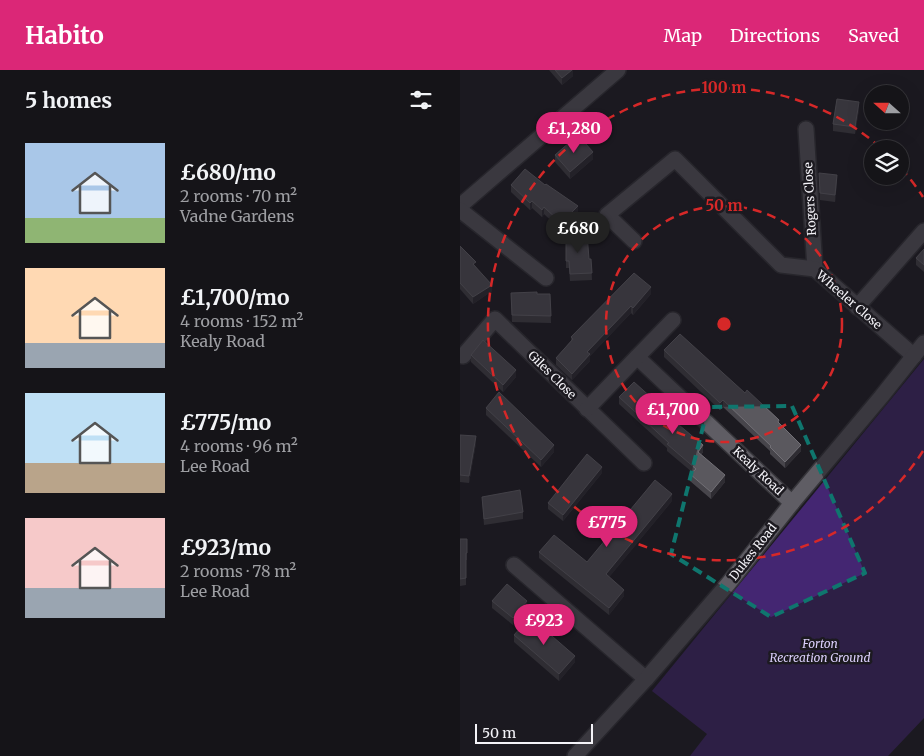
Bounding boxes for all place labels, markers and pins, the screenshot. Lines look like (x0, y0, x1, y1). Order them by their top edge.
pin: £1,280 (533, 112, 615, 154)
pin: £680 (548, 212, 608, 254)
centre of rings (715, 315, 733, 333)
pin: £1,700 (632, 392, 714, 435)
pin: £775 (577, 506, 637, 548)
pin: £923 (514, 604, 574, 646)

